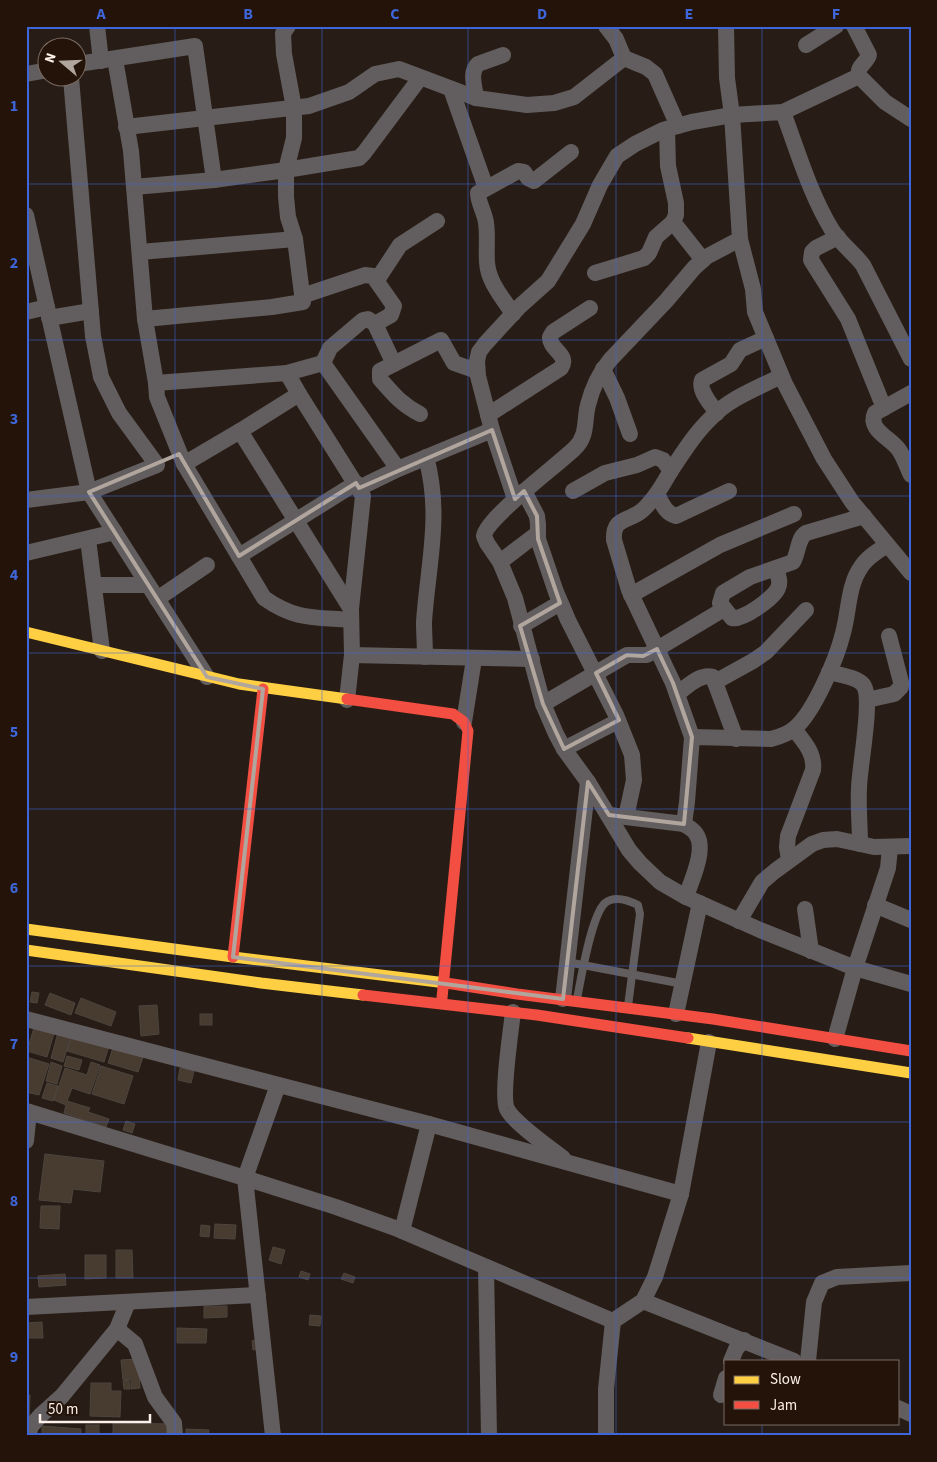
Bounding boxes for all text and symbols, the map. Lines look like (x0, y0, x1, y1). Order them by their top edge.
text: A (95, 3, 106, 25)
text: B (243, 3, 253, 25)
text: C (390, 3, 400, 25)
text: D (537, 3, 547, 25)
text: E (685, 3, 693, 25)
text: F (832, 3, 840, 25)
north arrow (38, 38, 88, 88)
text: N (40, 50, 62, 66)
text: 1 (10, 95, 18, 117)
text: 2 (10, 252, 18, 274)
text: 3 (10, 408, 18, 430)
text: 4 (10, 564, 19, 586)
text: 5 (10, 721, 18, 743)
text: 6 (10, 877, 18, 899)
text: 7 (10, 1033, 18, 1055)
text: 8 (10, 1190, 18, 1212)
text: 9 (10, 1346, 18, 1368)
legend (724, 1360, 900, 1424)
text: Slow (770, 1369, 801, 1390)
scale bar (40, 1392, 150, 1424)
text: Jam (770, 1395, 797, 1416)
text: 50 m (48, 1399, 78, 1420)

